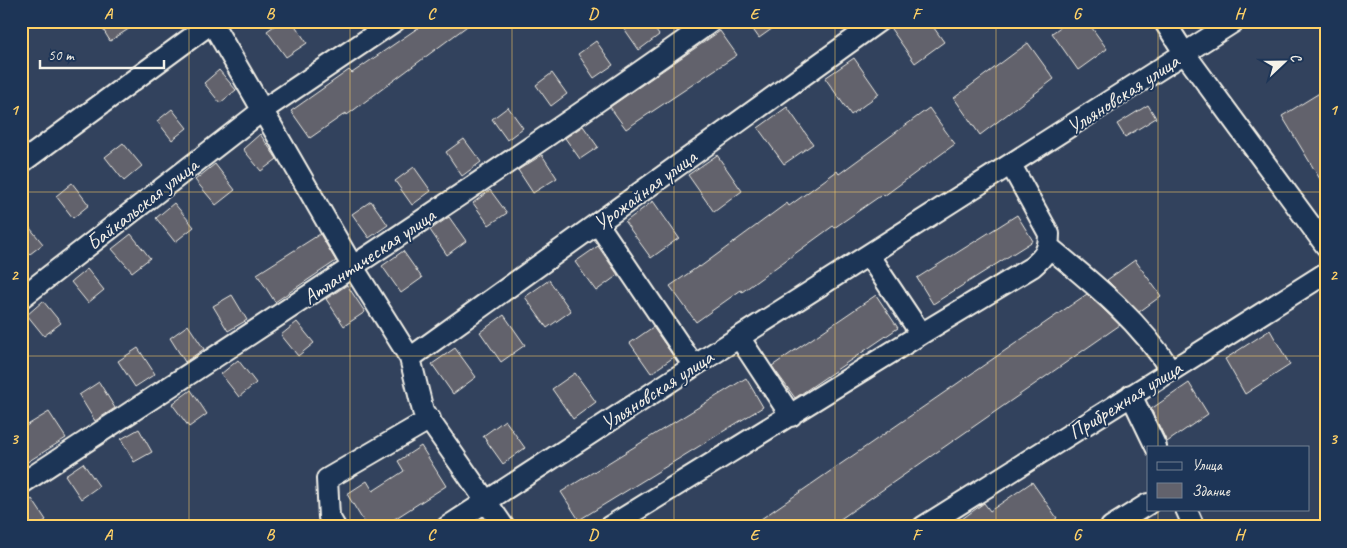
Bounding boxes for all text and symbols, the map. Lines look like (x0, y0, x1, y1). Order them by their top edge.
text: A (104, 4, 114, 24)
text: B (266, 4, 276, 24)
text: C (427, 4, 437, 24)
text: D (588, 4, 599, 24)
text: E (750, 4, 761, 24)
text: F (912, 4, 923, 24)
text: G (1073, 4, 1083, 24)
text: H (1234, 4, 1246, 24)
scale bar (40, 38, 164, 70)
north arrow (1260, 38, 1310, 88)
text: 50 m (48, 46, 75, 65)
street label: Ульяновская улица (1062, 47, 1186, 140)
text: С (1286, 51, 1306, 66)
text: 1 (10, 100, 19, 120)
text: 1 (1329, 100, 1338, 120)
street label: Урожайная улица (588, 143, 703, 236)
street label: Байкальская улица (81, 151, 205, 256)
street label: Атлантическая улица (298, 201, 442, 310)
text: 2 (10, 265, 19, 285)
text: 2 (1329, 265, 1338, 285)
street label: Ульяновская улица (596, 343, 720, 436)
street label: Прибрежная улица (1063, 354, 1188, 445)
text: 3 (10, 429, 19, 449)
text: 3 (1329, 429, 1338, 449)
legend (1147, 446, 1310, 510)
text: Улица (1192, 456, 1223, 475)
text: Здание (1192, 482, 1231, 501)
text: A (104, 525, 114, 545)
text: B (266, 525, 276, 545)
text: C (427, 525, 437, 545)
text: D (588, 525, 599, 545)
text: E (750, 525, 761, 545)
text: F (912, 525, 923, 545)
text: G (1073, 525, 1083, 545)
text: H (1234, 525, 1246, 545)

